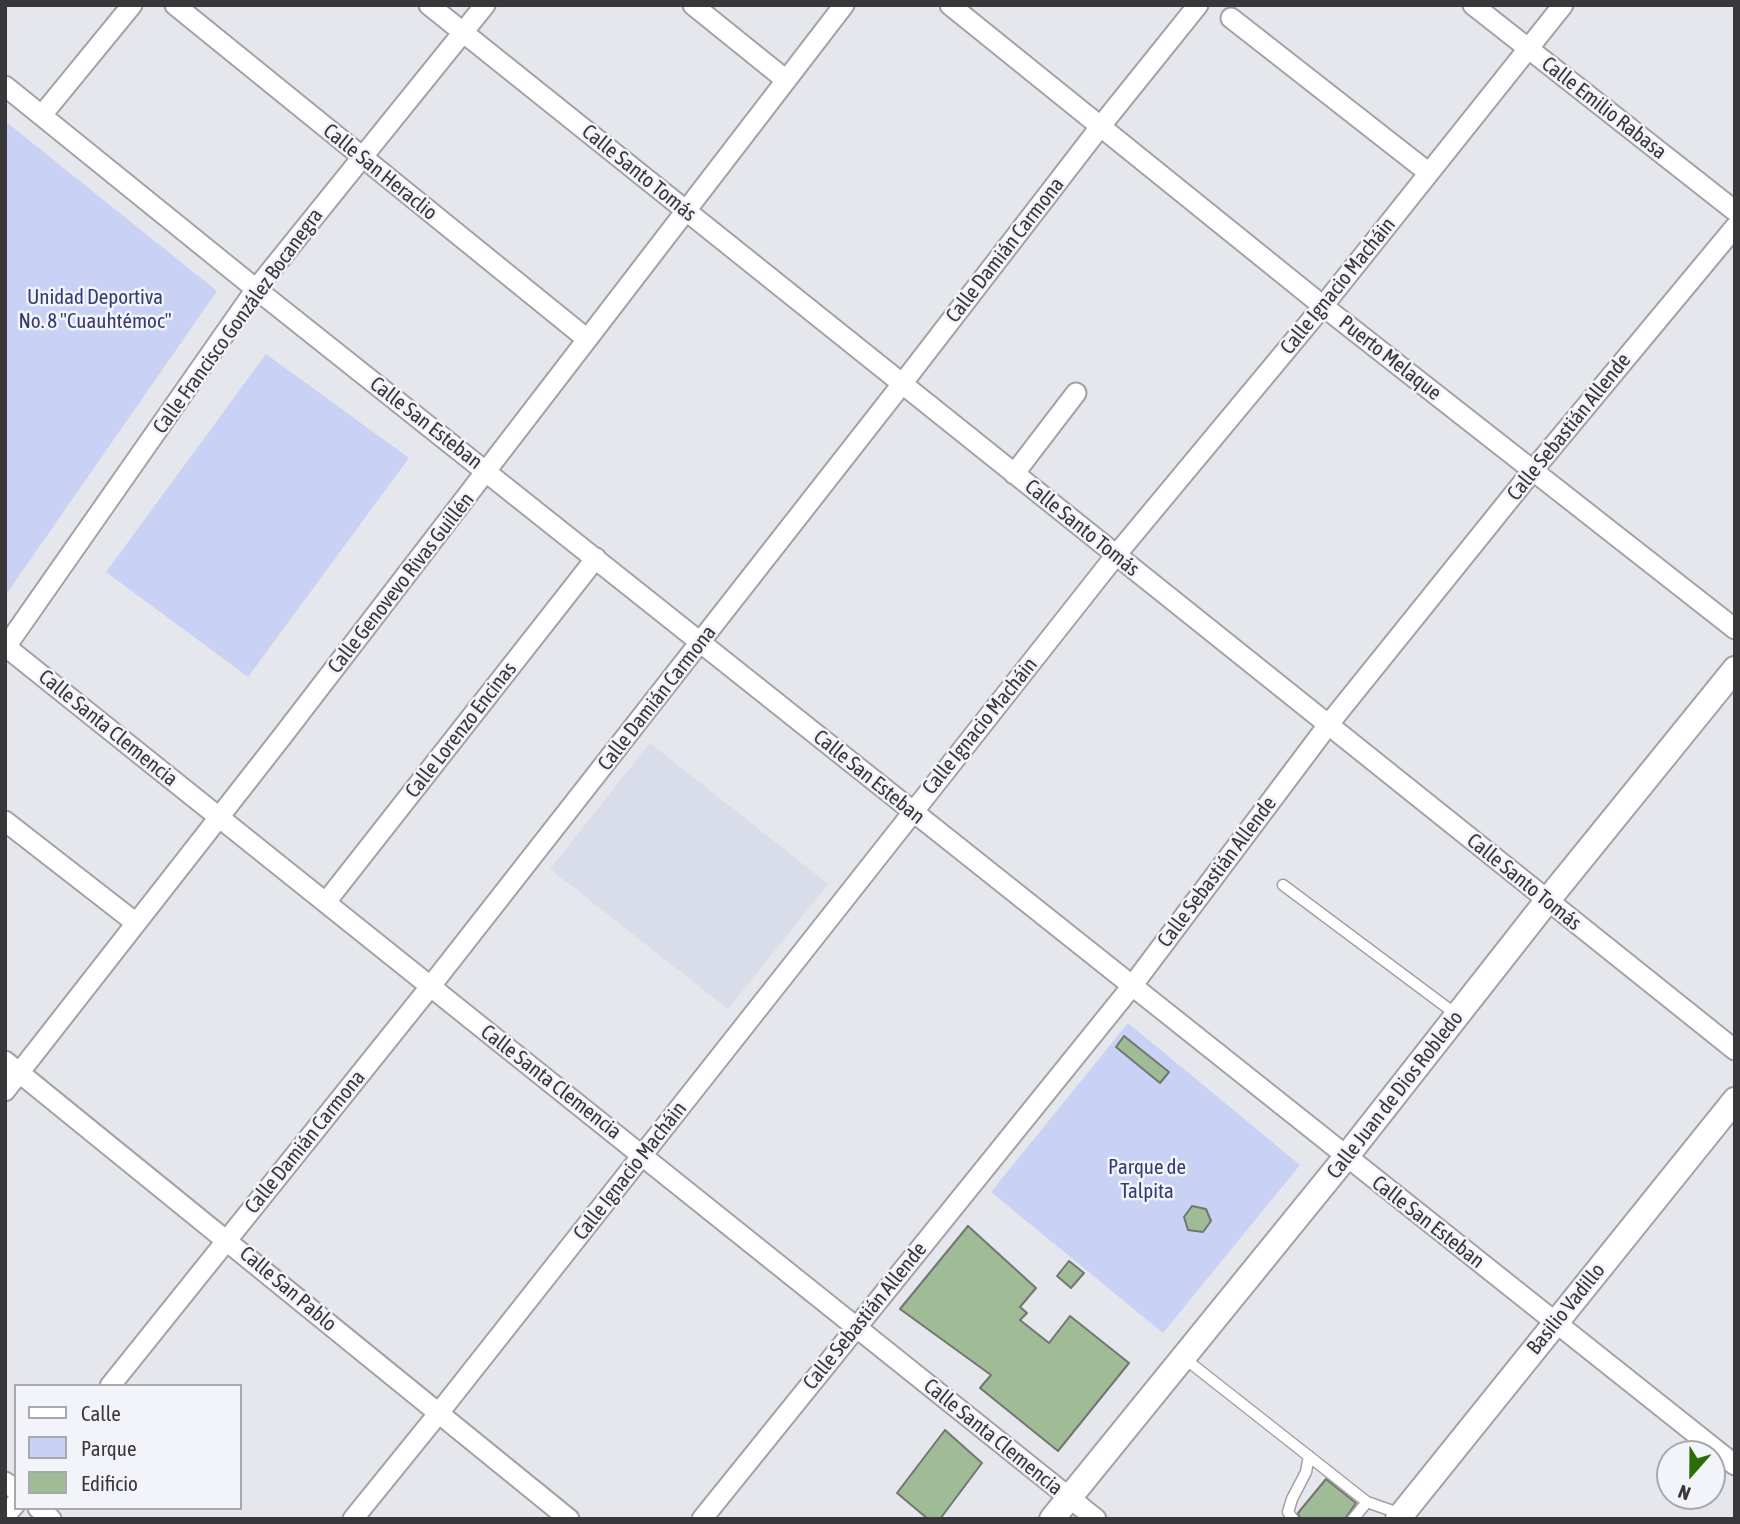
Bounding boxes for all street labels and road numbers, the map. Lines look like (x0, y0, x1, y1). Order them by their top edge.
street label: Calle Emilio Rabasa (1536, 51, 1672, 165)
street label: Calle San Heraclio (318, 118, 442, 226)
street label: Calle Santo Tomás (577, 119, 701, 227)
street label: Calle Damián Carmona (941, 172, 1069, 328)
street label: Calle Francisco González Bocanegra (148, 203, 328, 439)
street label: Calle Ignacio Macháin (1275, 212, 1401, 360)
street label: Puerto Melaque (1334, 310, 1446, 406)
street label: Calle Sebastián Allende (1502, 348, 1636, 506)
street label: Calle San Esteban (365, 371, 487, 475)
street label: Calle Santo Tomás (1020, 474, 1144, 582)
street label: Calle Genovevo Rivas Guillén (323, 488, 479, 678)
street label: Calle Damián Carmona (593, 620, 721, 776)
street label: Calle Ignacio Macháin (917, 652, 1043, 800)
street label: Calle Lorenzo Encinas (400, 657, 522, 803)
street label: Calle Santa Clemencia (33, 664, 183, 792)
street label: Calle San Esteban (808, 724, 930, 830)
street label: Calle Sebastián Allende (1152, 792, 1282, 952)
street label: Calle Santo Tomás (1462, 828, 1586, 936)
street label: Calle Juan de Dios Robledo (1322, 1006, 1468, 1184)
street label: Calle Santa Clemencia (476, 1019, 626, 1145)
street label: Calle Damián Carmona (239, 1065, 371, 1219)
street label: Calle Ignacio Macháin (568, 1097, 692, 1245)
street label: Calle San Esteban (1367, 1170, 1489, 1274)
street label: Calle Sebastián Allende (798, 1237, 932, 1395)
street label: Calle San Pablo (234, 1241, 342, 1337)
street label: Basilio Vadillo (1522, 1258, 1610, 1360)
street label: Calle Santa Clemencia (918, 1373, 1068, 1501)

